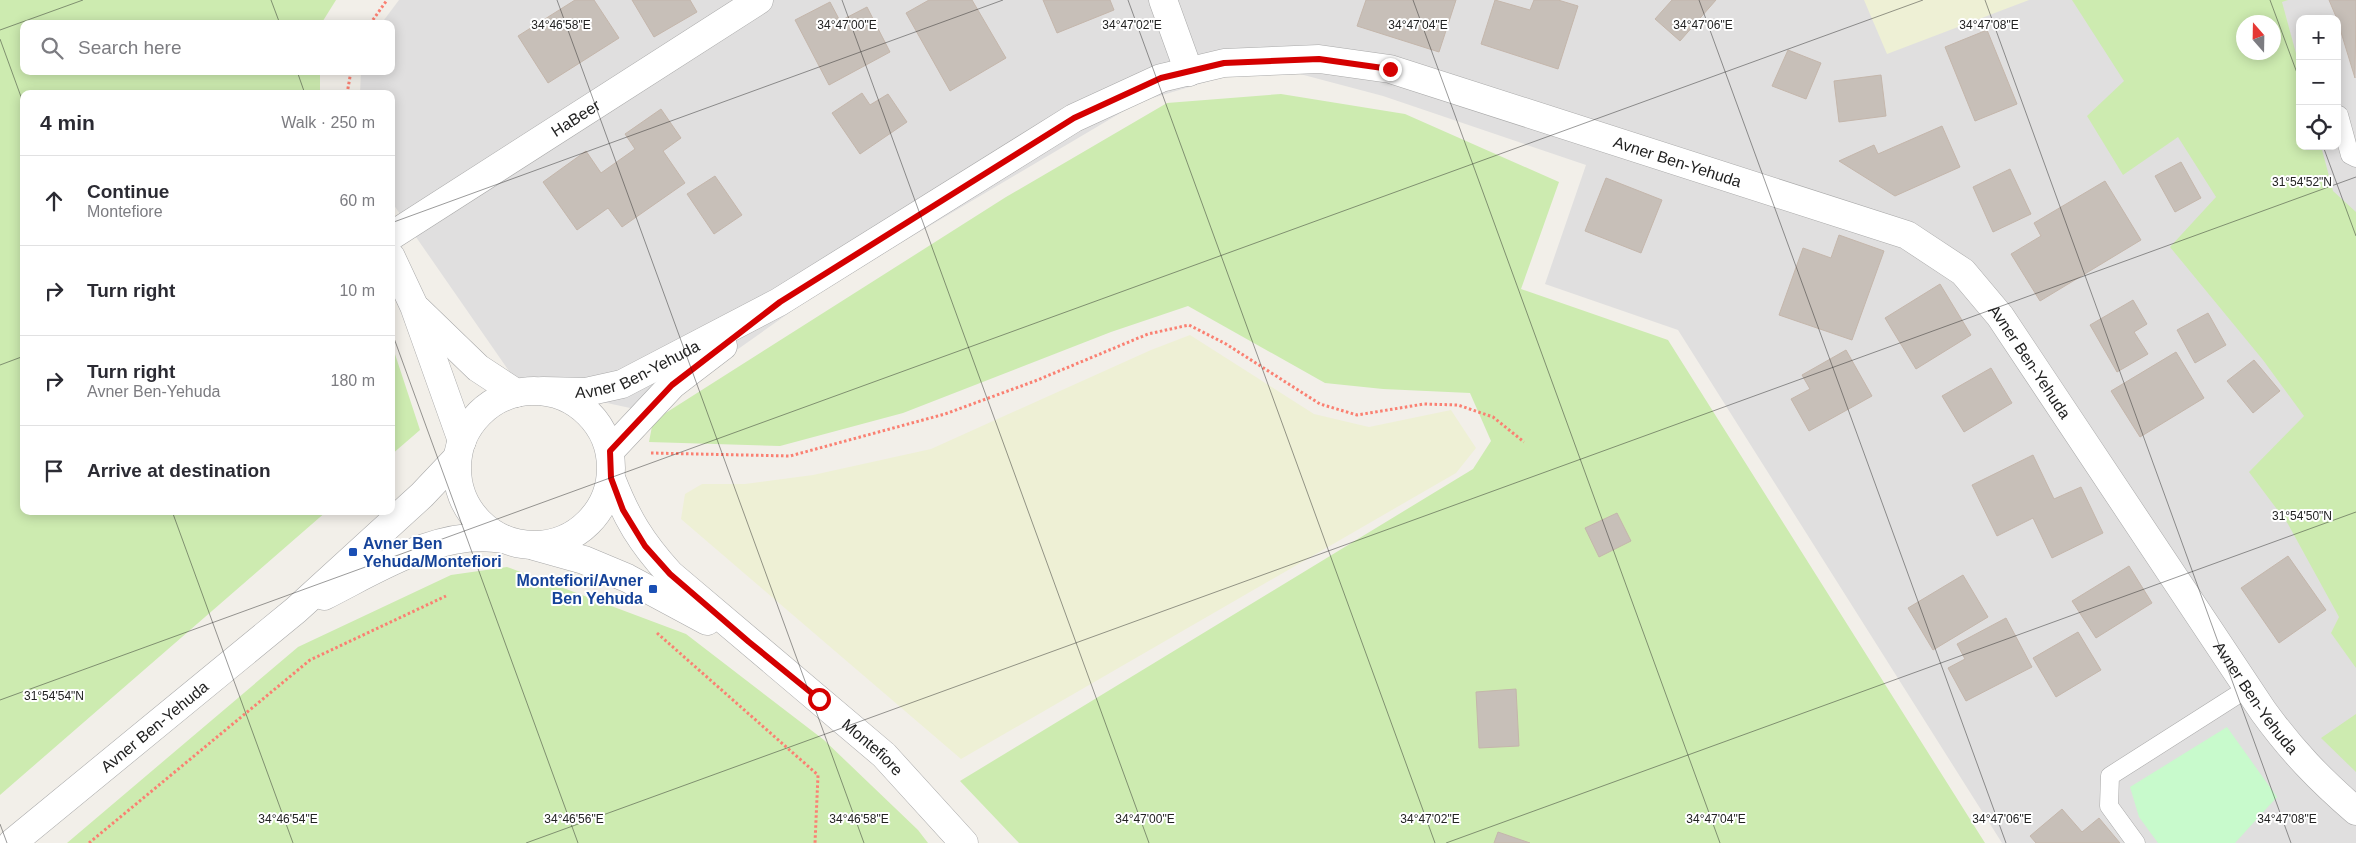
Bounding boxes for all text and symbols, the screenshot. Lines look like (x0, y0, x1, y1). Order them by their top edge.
north arrow (2236, 15, 2281, 60)
map controls (2296, 15, 2341, 150)
button: + (2296, 15, 2341, 60)
text: 34°46'58"E (531, 18, 591, 32)
text: 34°47'00"E (817, 18, 877, 32)
text: 34°47'02"E (1102, 18, 1162, 32)
text: 34°47'04"E (1388, 18, 1448, 32)
text: 34°47'06"E (1673, 18, 1733, 32)
text: 34°47'08"E (1959, 18, 2019, 32)
search box (20, 20, 395, 75)
icon: search (38, 34, 66, 62)
text: Search here (78, 37, 182, 58)
route end (1379, 58, 1402, 81)
button: − (2296, 60, 2341, 105)
street label: HaBeer (548, 96, 604, 140)
button: locate (2296, 105, 2341, 150)
text: 4 min (40, 111, 95, 134)
text: Walk · 250 m (281, 114, 375, 131)
street label: Avner Ben-Yehuda (1611, 133, 1744, 190)
text: 31°54'52"N (2272, 175, 2332, 189)
text: Continue (87, 181, 169, 202)
icon: ahead (40, 187, 68, 215)
text: 60 m (339, 192, 375, 209)
text: Montefiore (87, 203, 163, 220)
icon: right (40, 277, 68, 305)
text: Turn right (87, 280, 175, 301)
text: 10 m (339, 282, 375, 299)
street label: Avner Ben-Yehuda (1985, 301, 2074, 422)
street label: Avner Ben-Yehuda (575, 337, 702, 401)
text: Turn right (87, 361, 175, 382)
icon: right (40, 367, 68, 395)
text: 180 m (331, 372, 375, 389)
text: Avner Ben-Yehuda (87, 383, 220, 400)
icon: arrive (40, 457, 68, 485)
text: Arrive at destination (87, 460, 271, 481)
text: 31°54'50"N (2272, 509, 2332, 523)
place label: Avner Ben Yehuda/Montefiori (363, 535, 502, 570)
marker: Avner Ben Yehuda/Montefiori (347, 546, 359, 558)
place label: Montefiori/Avner Ben Yehuda (516, 572, 643, 607)
marker: Montefiori/Avner Ben Yehuda (647, 583, 659, 595)
street label: Avner Ben-Yehuda (2210, 638, 2301, 757)
street label: Avner Ben-Yehuda (98, 678, 212, 776)
route start (808, 688, 831, 711)
text: 31°54'54"N (24, 689, 84, 703)
street label: Montefiore (839, 716, 906, 779)
text: 34°46'54"E (258, 812, 318, 826)
text: 34°46'56"E (544, 812, 604, 826)
text: 34°46'58"E (829, 812, 889, 826)
text: 34°47'00"E (1115, 812, 1175, 826)
text: 34°47'02"E (1400, 812, 1460, 826)
text: 34°47'04"E (1686, 812, 1746, 826)
text: 34°47'06"E (1972, 812, 2032, 826)
text: 34°47'08"E (2257, 812, 2317, 826)

